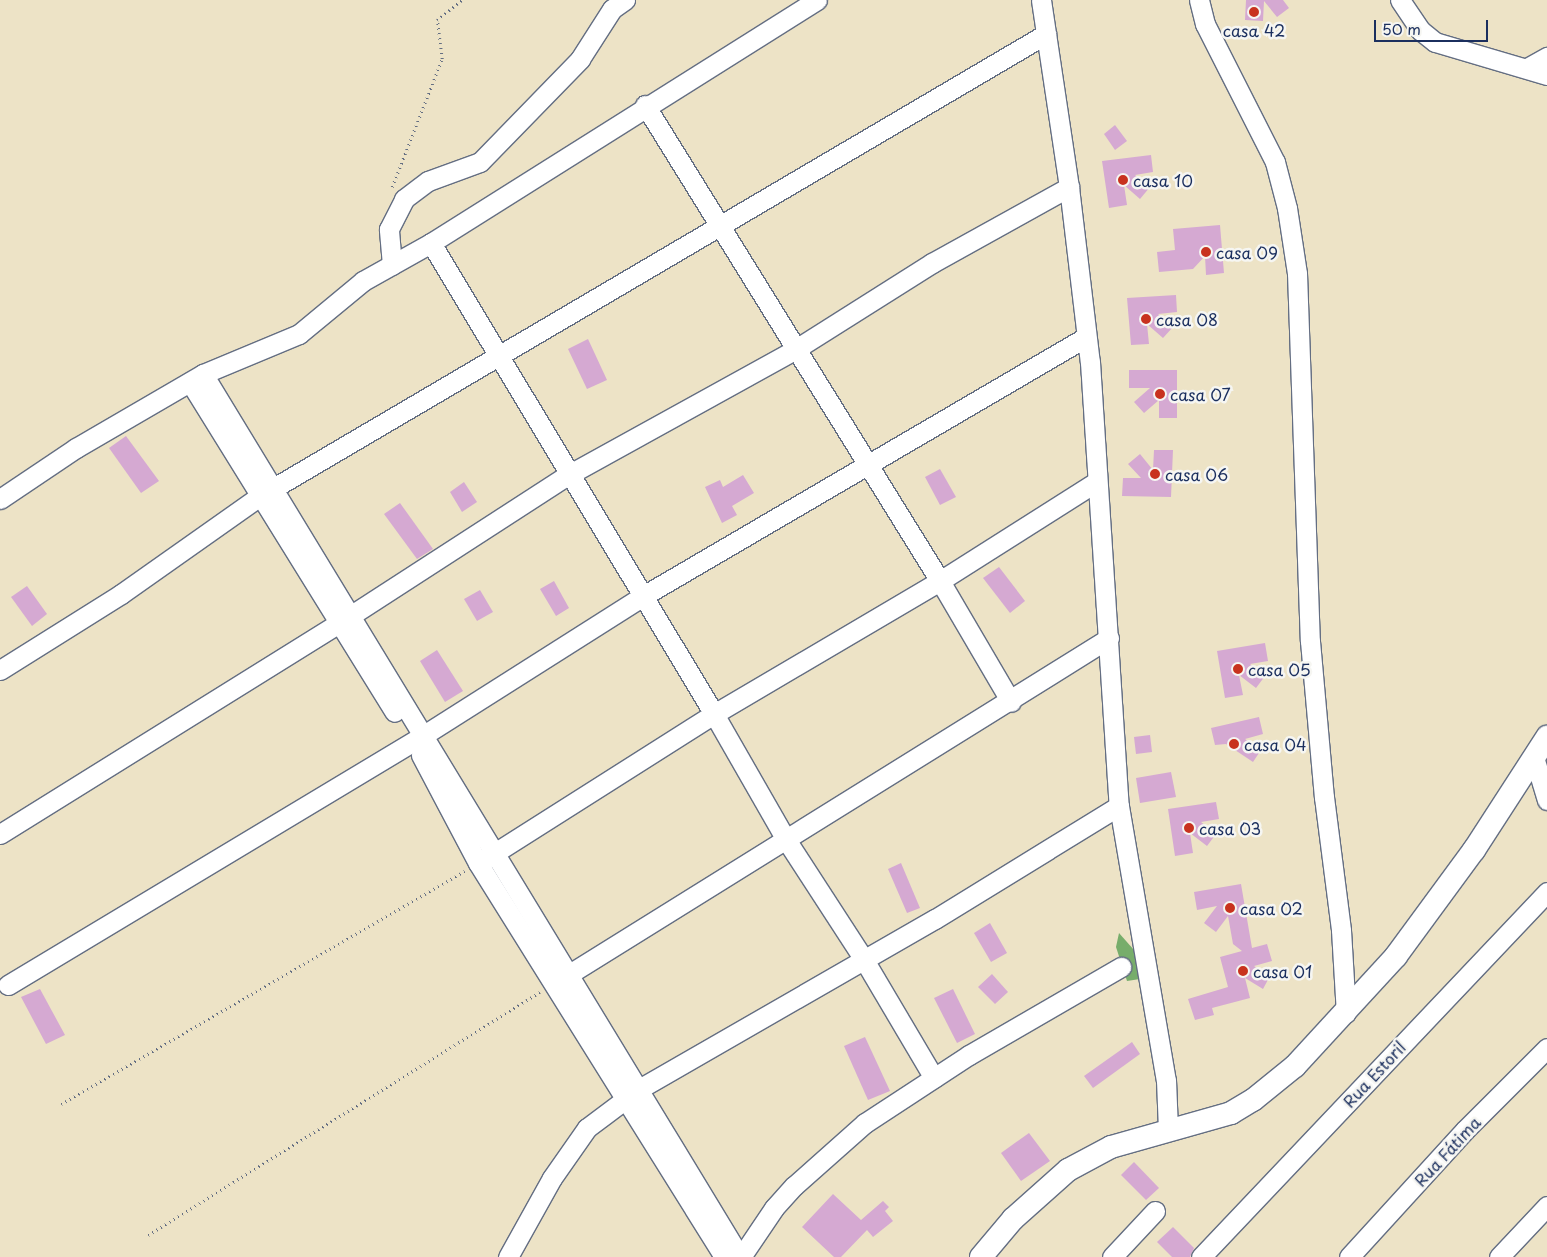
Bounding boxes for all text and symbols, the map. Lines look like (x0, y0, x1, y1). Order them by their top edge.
marker: casa 42 (1248, 6, 1260, 18)
scale bar (1377, 10, 1491, 42)
text: 50 m (1382, 17, 1421, 40)
place label: casa 42 (1223, 20, 1285, 40)
place label: casa 10 (1133, 170, 1193, 190)
marker: casa 10 (1117, 174, 1129, 186)
place label: casa 09 (1216, 242, 1278, 262)
marker: casa 09 (1200, 246, 1212, 258)
place label: casa 08 (1156, 309, 1219, 329)
marker: casa 08 (1140, 313, 1152, 325)
place label: casa 07 (1170, 384, 1231, 404)
marker: casa 07 (1154, 388, 1166, 400)
place label: casa 06 (1165, 464, 1229, 484)
marker: casa 06 (1149, 468, 1161, 480)
place label: casa 05 (1248, 659, 1311, 679)
marker: casa 05 (1232, 663, 1244, 675)
place label: casa 04 (1244, 734, 1307, 754)
marker: casa 04 (1228, 738, 1240, 750)
place label: casa 03 (1199, 818, 1262, 838)
marker: casa 03 (1183, 822, 1195, 834)
place label: casa 02 (1240, 898, 1303, 918)
marker: casa 02 (1224, 902, 1236, 914)
place label: casa 01 (1253, 961, 1313, 981)
marker: casa 01 (1237, 965, 1249, 977)
street label: Rua Estoril (1338, 1037, 1410, 1111)
street label: Rua Fátima (1409, 1112, 1485, 1190)

